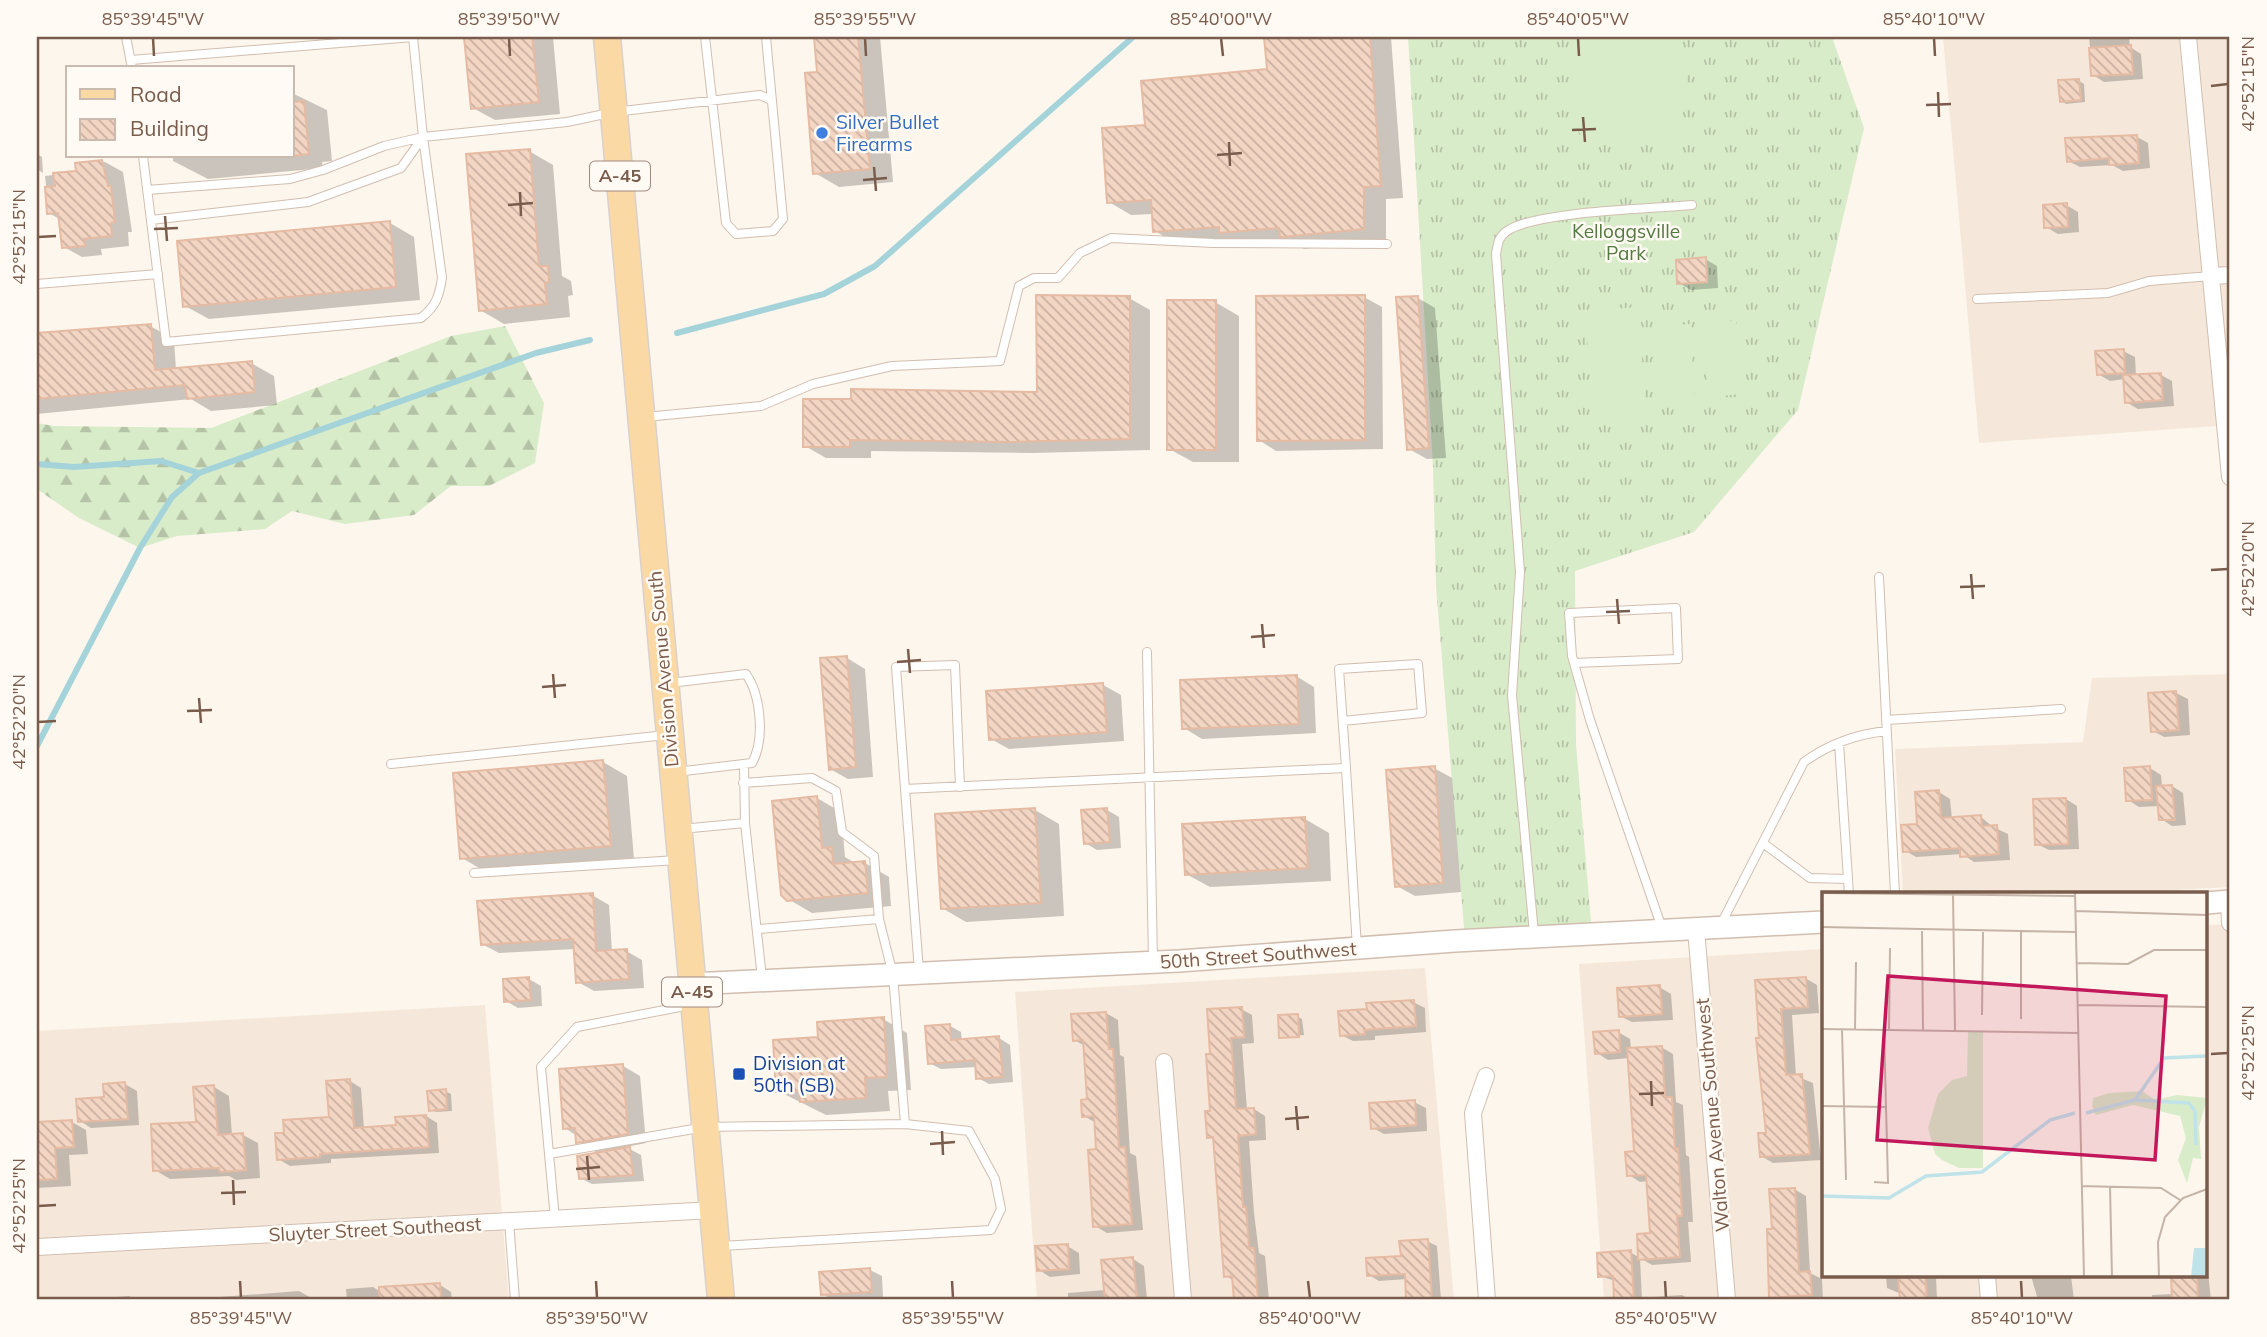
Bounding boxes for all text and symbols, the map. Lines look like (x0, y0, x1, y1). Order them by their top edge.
text: 85°39'45"W (102, 7, 204, 30)
text: 85°39'50"W (458, 7, 560, 30)
text: 85°39'55"W (814, 7, 916, 30)
text: 85°40'00"W (1170, 7, 1272, 30)
text: 85°40'05"W (1527, 7, 1629, 30)
text: 85°40'10"W (1883, 7, 1985, 30)
text: 42°52'15"N (2236, 36, 2259, 132)
legend (66, 66, 294, 158)
text: Road (130, 81, 181, 107)
place label: Silver Bullet Firearms (836, 110, 939, 156)
text: Building (130, 115, 209, 141)
marker: Silver Bullet Firearms (814, 125, 830, 141)
road number: A-45 (590, 162, 650, 190)
text: 42°52'15"N (7, 189, 30, 285)
park label: Kelloggsville Park (1572, 219, 1680, 265)
text: 42°52'20"N (2236, 521, 2259, 617)
street label: Division Avenue South (642, 570, 684, 768)
text: 42°52'20"N (7, 674, 30, 770)
inset map (1822, 892, 2208, 1278)
street label: 50th Street Southwest (1159, 936, 1357, 974)
road number: A-45 (662, 978, 722, 1007)
street label: Walton Avenue Southwest (1690, 997, 1734, 1233)
text: 42°52'25"N (2236, 1005, 2259, 1101)
place label: Division at 50th (SB) (753, 1051, 846, 1097)
marker: Division at 50th (SB) (731, 1066, 747, 1082)
text: 42°52'25"N (7, 1158, 30, 1254)
street label: Sluyter Street Southeast (268, 1211, 482, 1247)
text: 85°39'45"W (190, 1306, 292, 1329)
text: 85°39'50"W (546, 1306, 648, 1329)
text: 85°39'55"W (902, 1306, 1004, 1329)
text: 85°40'00"W (1259, 1306, 1361, 1329)
text: 85°40'05"W (1615, 1306, 1717, 1329)
text: 85°40'10"W (1971, 1306, 2073, 1329)

